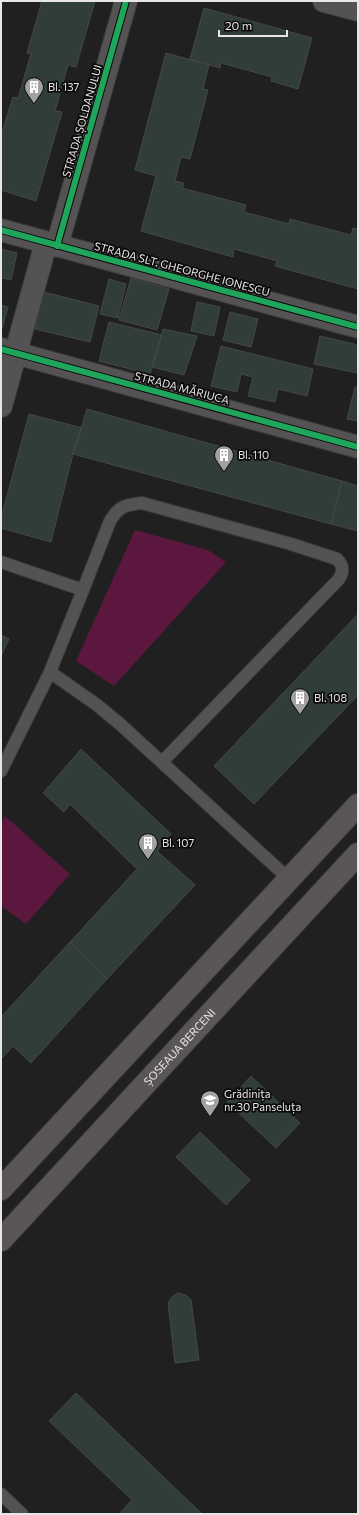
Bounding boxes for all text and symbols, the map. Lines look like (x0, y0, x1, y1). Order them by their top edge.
scale bar (219, 12, 287, 38)
text: 20 m (225, 18, 252, 32)
street label: STRADA ȘOLDANULUI (59, 63, 105, 179)
building icon: Bl. 137 (23, 76, 45, 104)
place label: Bl. 137 (48, 80, 80, 93)
street label: STRADA SLT. GHEORGHE IONESCU (93, 239, 271, 298)
street label: STRADA MĂRIUCA (133, 368, 232, 407)
building icon: Bl. 110 (213, 444, 235, 472)
place label: Bl. 110 (238, 448, 269, 461)
building icon: Bl. 108 (289, 687, 311, 715)
place label: Bl. 108 (314, 691, 347, 704)
building icon: Bl. 107 (137, 832, 159, 860)
place label: Bl. 107 (162, 836, 194, 849)
street label: ȘOSEAUA BERCENI (141, 1006, 218, 1088)
place label: Grădinița nr.30 Panseluța (224, 1087, 301, 1114)
school or university icon: Grădinița nr.30 Panseluța (199, 1089, 221, 1117)

